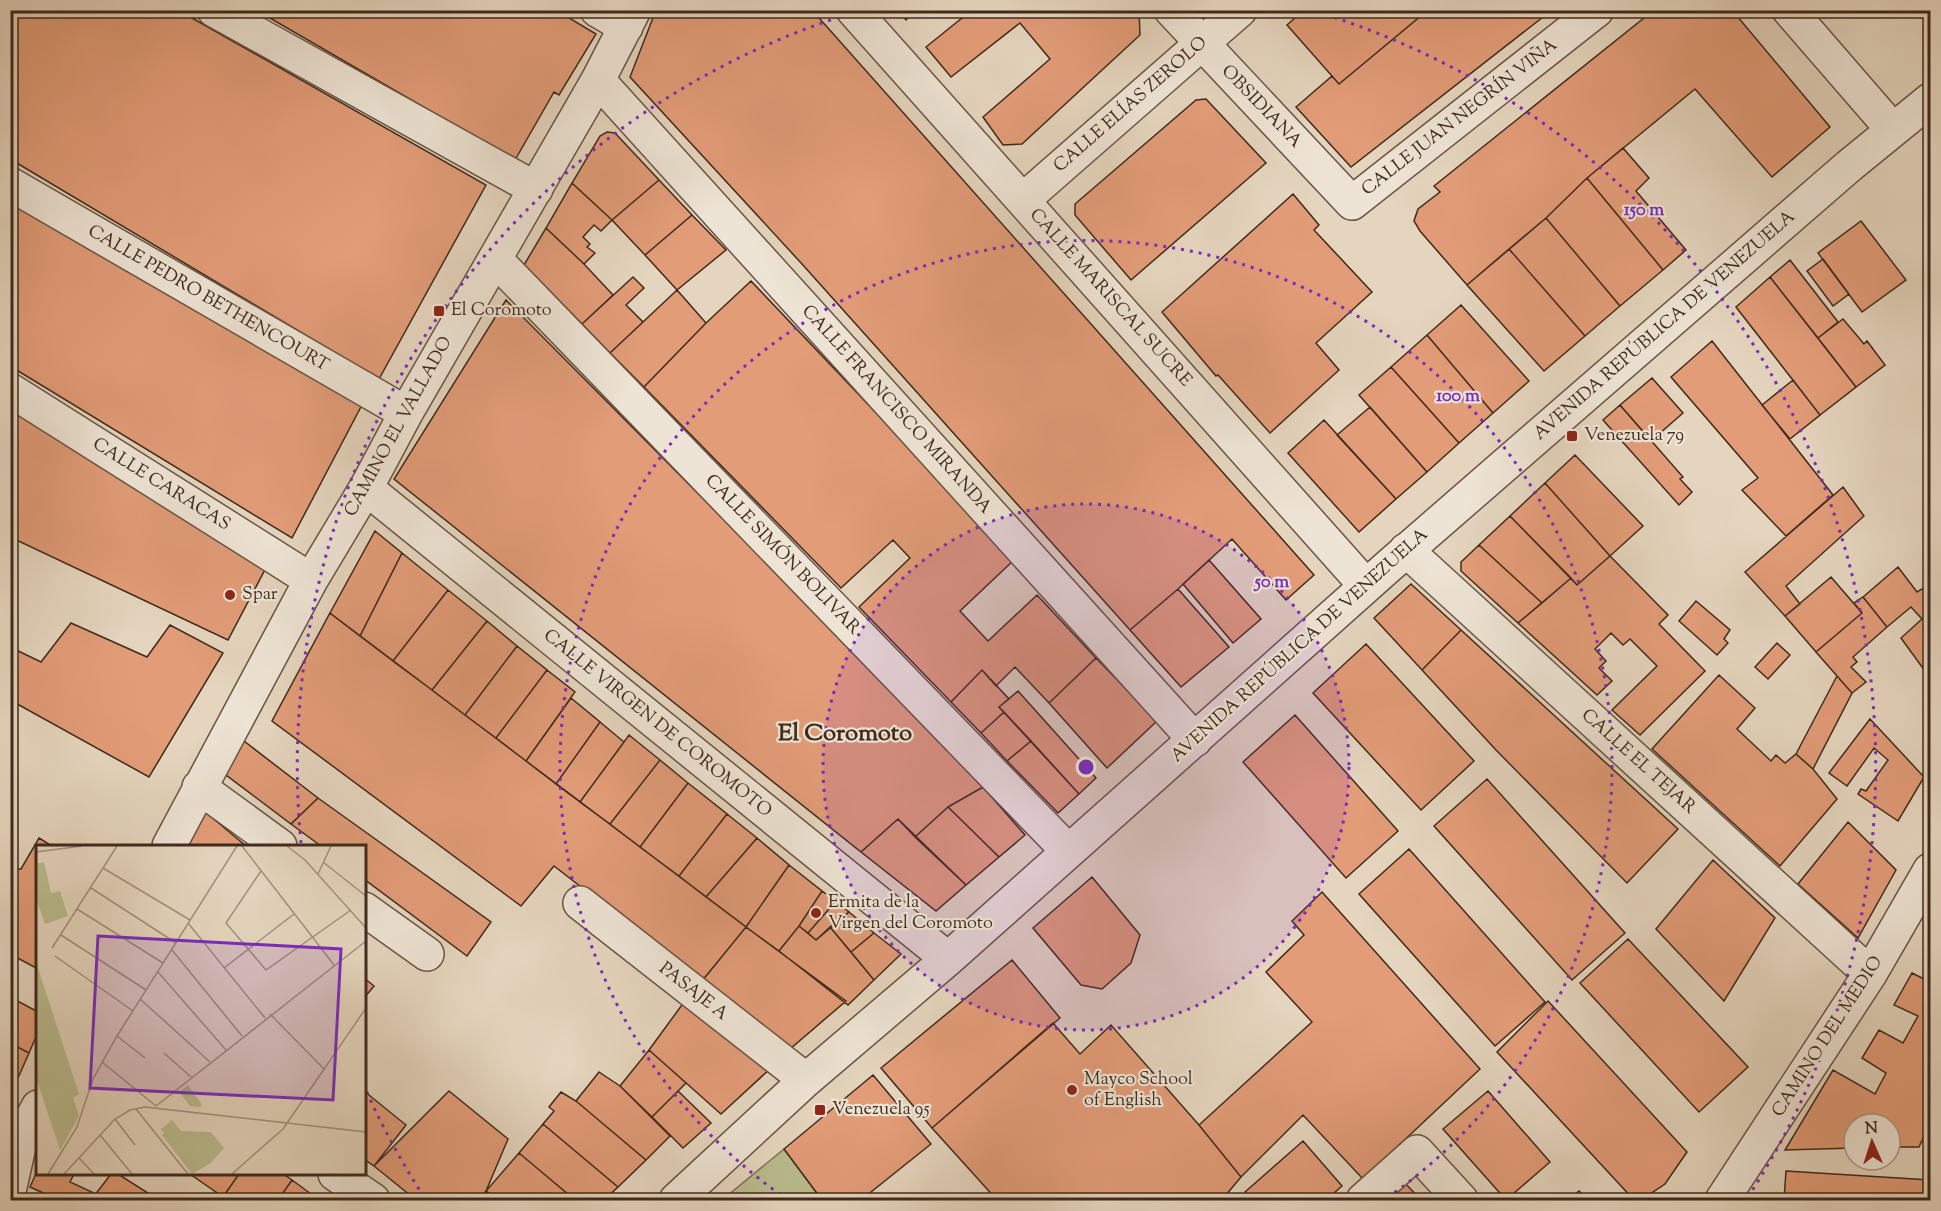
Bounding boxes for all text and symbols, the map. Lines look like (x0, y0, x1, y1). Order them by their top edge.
street label: CALLE ELÍAS ZEROLO (1048, 31, 1214, 179)
street label: CALLE JUAN NEGRÍN VIÑA (1356, 33, 1564, 203)
street label: OBSIDIANA (1215, 60, 1308, 155)
text: 150 m (1624, 198, 1664, 224)
street label: CALLE MARISCAL SUCRE (1023, 203, 1197, 393)
street label: AVENIDA REPÚBLICA DE VENEZUELA (1528, 204, 1802, 447)
street label: CALLE PEDRO BETHENCOURT (83, 219, 334, 379)
place label: El Coromoto (451, 298, 552, 324)
street label: CALLE FRANCISCO MIRANDA (795, 300, 998, 521)
marker: El Coromoto (432, 304, 446, 318)
street label: CAMINO EL VALLADO (339, 332, 459, 522)
text: 100 m (1436, 384, 1480, 410)
place label: Venezuela 79 (1584, 423, 1684, 449)
marker: Venezuela 79 (1565, 429, 1579, 443)
street label: CALLE CARACAS (87, 432, 235, 538)
street label: CALLE SIMÓN BOLIVAR (698, 468, 866, 641)
street label: AVENIDA REPÚBLICA DE VENEZUELA (1165, 522, 1435, 769)
text: 50 m (1253, 570, 1289, 596)
place label: Spar (242, 582, 278, 608)
marker: Spar (223, 588, 237, 602)
street label: CALLE VIRGEN DE COROMOTO (537, 623, 777, 825)
street label: CALLE EL TEJAR (1575, 703, 1701, 821)
district label: El Coromoto (778, 717, 912, 751)
centre of rings (1076, 757, 1096, 777)
inset map (36, 845, 366, 1175)
place label: Ermita de la Virgen del Coromoto (828, 890, 993, 937)
marker: Ermita de la Virgen del Coromoto (809, 906, 823, 920)
street label: CAMINO DEL MEDIO (1766, 951, 1890, 1123)
street label: PASAJE A (653, 957, 734, 1028)
place label: Mayco School of English (1084, 1067, 1193, 1114)
marker: Mayco School of English (1065, 1083, 1079, 1097)
place label: Venezuela 95 (832, 1097, 930, 1123)
marker: Venezuela 95 (813, 1103, 827, 1117)
north arrow (1842, 1112, 1902, 1172)
text: N (1864, 1118, 1879, 1141)

